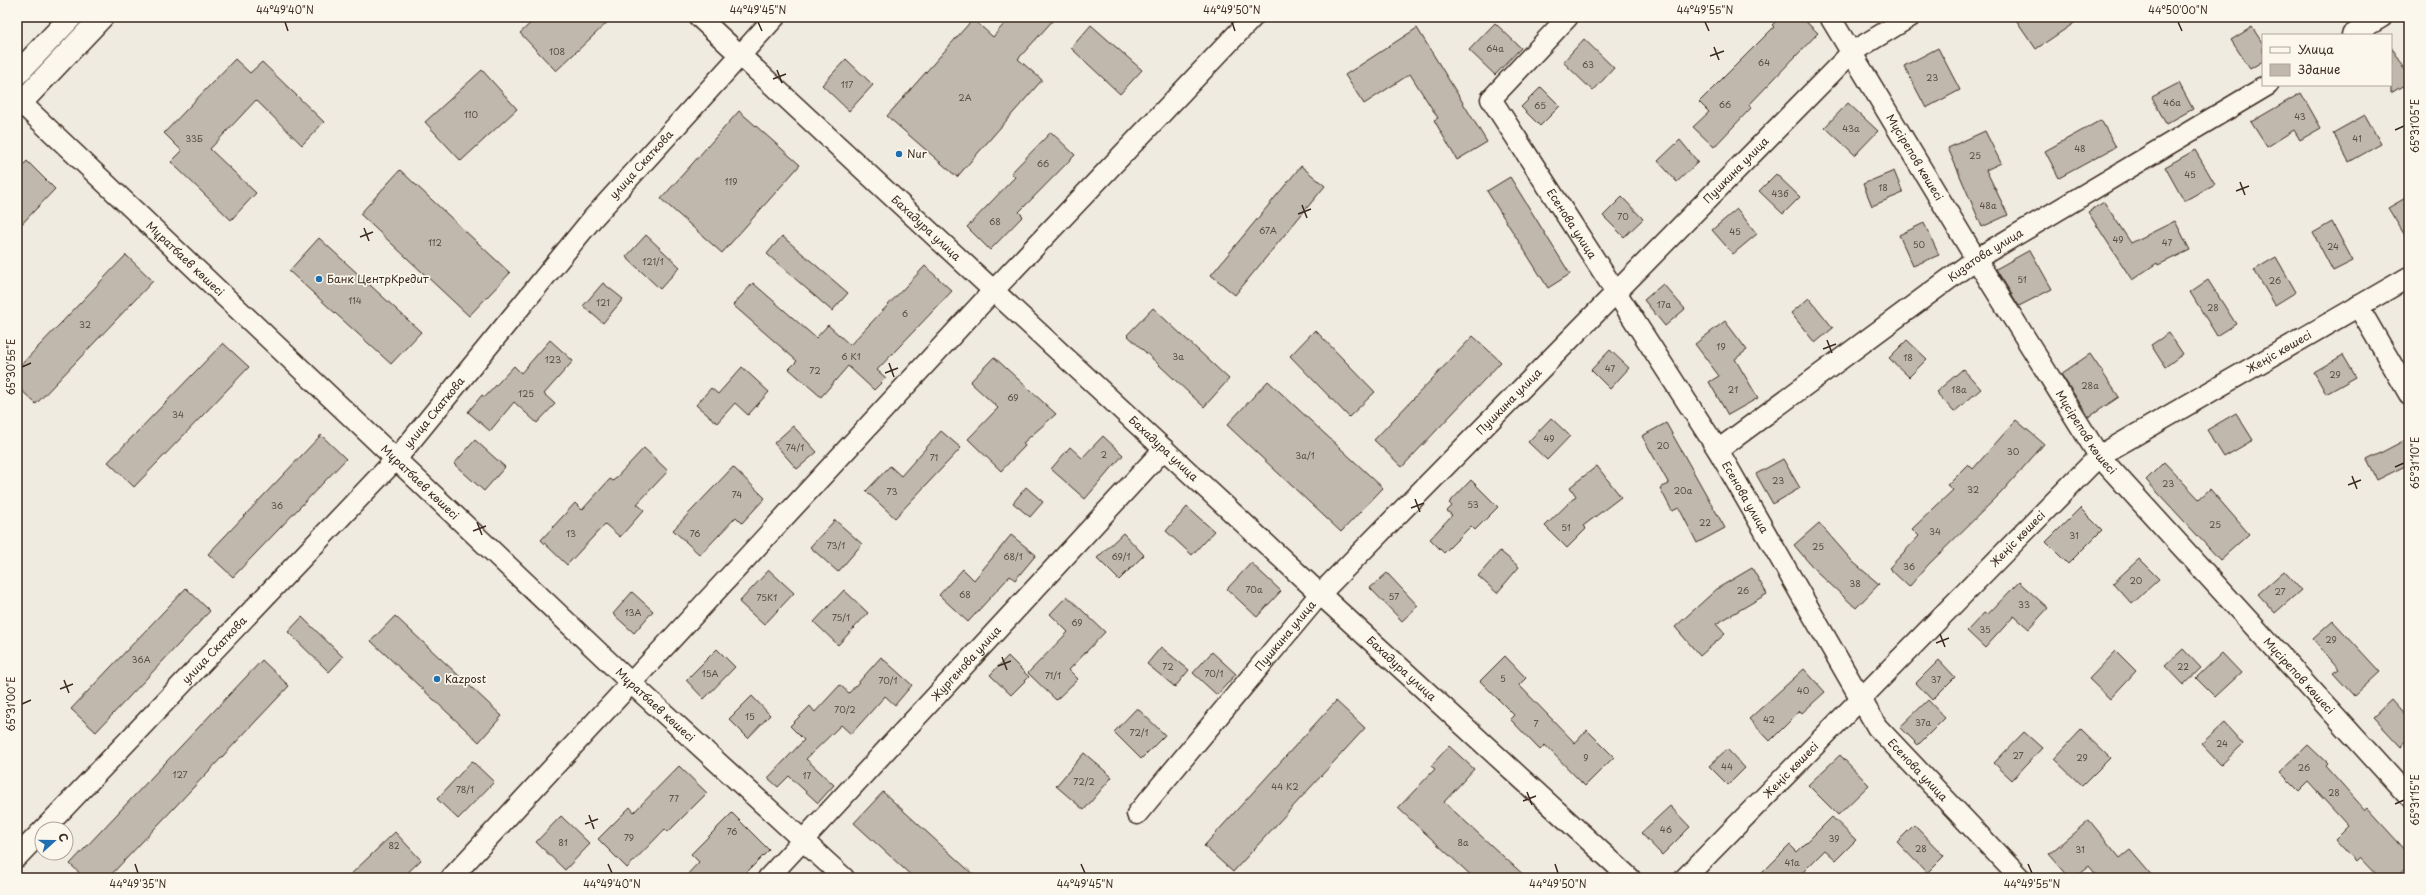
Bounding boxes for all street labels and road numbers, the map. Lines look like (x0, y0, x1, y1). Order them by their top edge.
street label: Мүсірепов көшесі (1882, 111, 1948, 204)
street label: улица Скаткова (605, 126, 677, 202)
street label: Пушкина улица (1699, 133, 1772, 207)
street label: Есенова улица (1543, 185, 1601, 262)
street label: Бахадура улица (888, 191, 965, 264)
street label: Мұратбаев көшесі (143, 217, 228, 300)
street label: Кизатова улица (1944, 224, 2026, 285)
street label: Жеңіс көшесі (2243, 326, 2315, 377)
street label: Пушкина улица (1472, 364, 1545, 438)
street label: улица Скаткова (400, 373, 468, 451)
street label: Мүсірепов көшесі (2052, 387, 2121, 478)
street label: Бахадура улица (1125, 411, 1202, 485)
street label: Мұратбаев көшесі (377, 440, 463, 523)
street label: Есенова улица (1718, 458, 1773, 536)
street label: Жеңіс көшесі (1986, 507, 2049, 571)
street label: Пушкина улица (1251, 596, 1319, 674)
street label: улица Скаткова (177, 612, 250, 687)
street label: Жургенова улица (927, 622, 1005, 704)
street label: Бахадура улица (1363, 632, 1440, 705)
street label: Мүсірепов көшесі (2260, 633, 2339, 718)
street label: Мұратбаев көшесі (612, 664, 699, 745)
street label: Есенова улица (1884, 734, 1952, 805)
street label: Жеңіс көшесі (1759, 738, 1822, 802)

